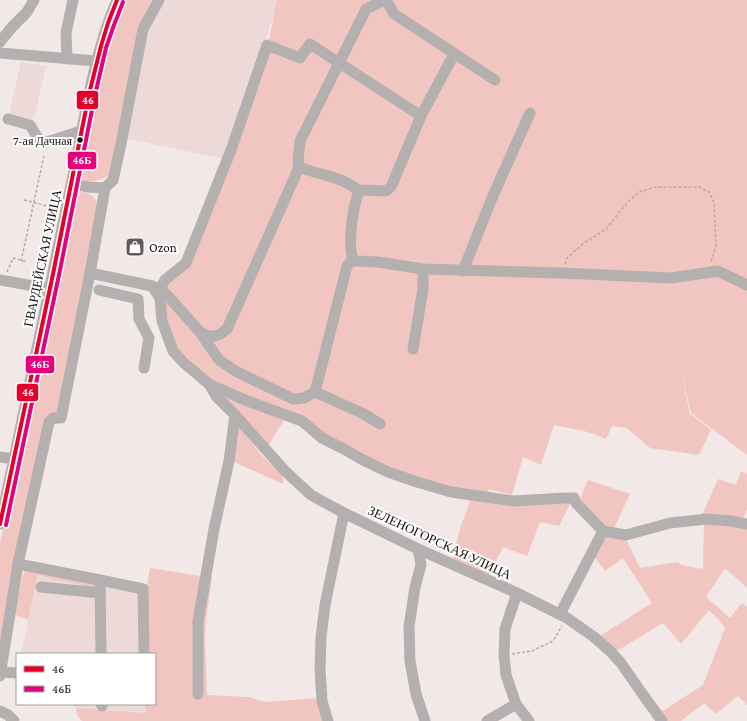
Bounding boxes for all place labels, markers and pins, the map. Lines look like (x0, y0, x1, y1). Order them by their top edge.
place label: 7-ая Дачная (13, 134, 72, 148)
marker: 7-ая Дачная (75, 135, 85, 145)
shop icon: Ozon (124, 236, 146, 258)
place label: Ozon (149, 240, 177, 255)

